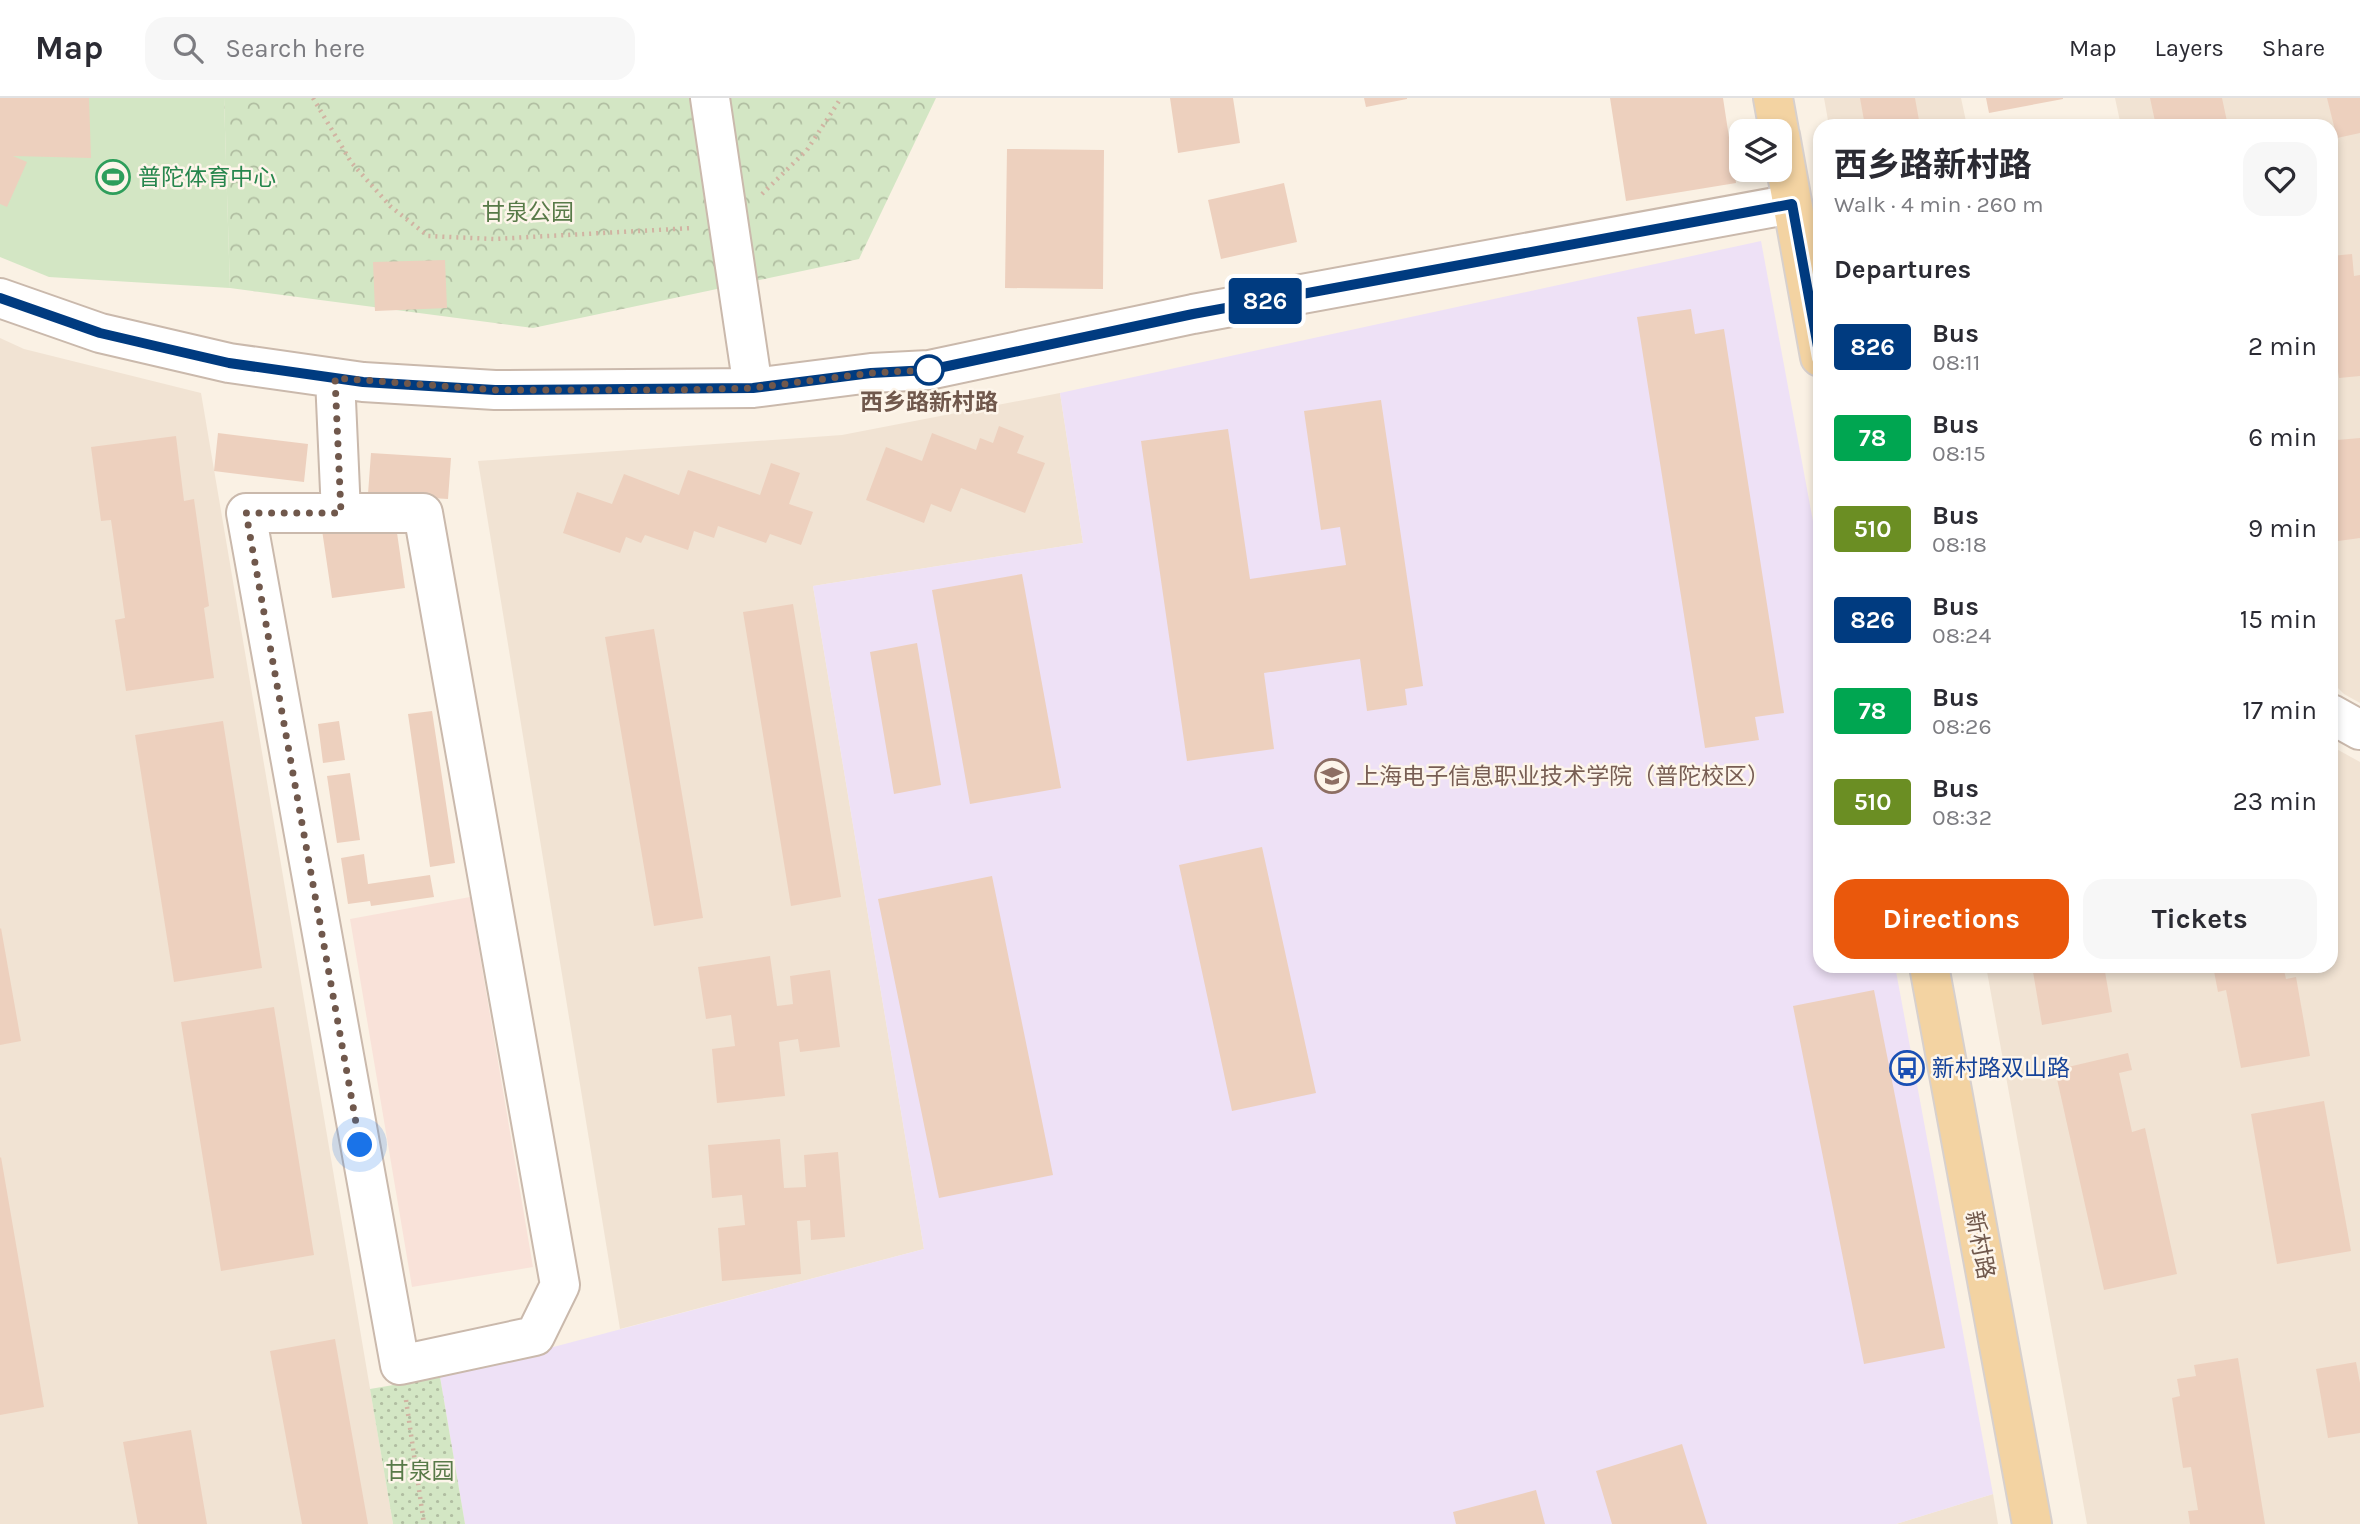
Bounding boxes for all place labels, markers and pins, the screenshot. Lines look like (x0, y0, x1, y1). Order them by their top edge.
sports icon: 普陀体育中心 (94, 158, 132, 196)
place label: 普陀体育中心 (138, 164, 276, 191)
marker: 西乡路新村路 (914, 355, 944, 385)
place label: 西乡路新村路 (860, 389, 998, 416)
school or university icon: 上海电子信息职业技术学院（普陀校区） (1313, 757, 1351, 795)
place label: 上海电子信息职业技术学院（普陀校区） (1356, 763, 1770, 790)
bus stop icon: 新村路双山路 (1888, 1049, 1926, 1087)
place label: 新村路双山路 (1932, 1055, 2070, 1082)

